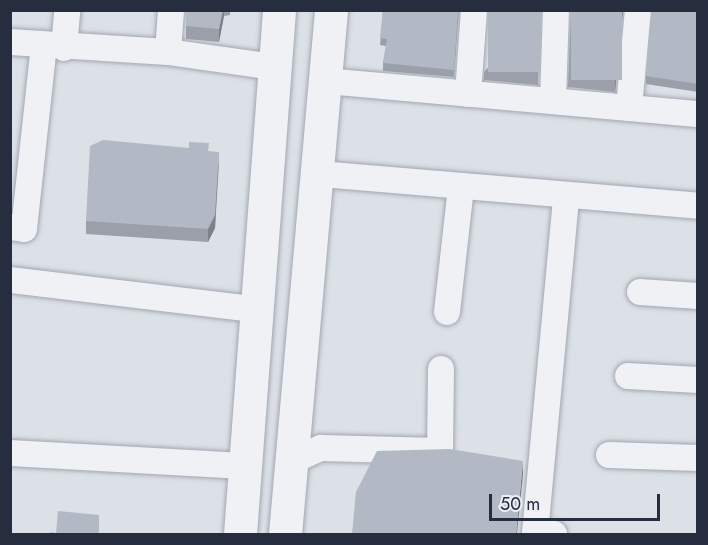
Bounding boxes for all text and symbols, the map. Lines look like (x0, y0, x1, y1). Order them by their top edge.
scale bar (492, 482, 663, 520)
text: 50 m (500, 491, 540, 517)

